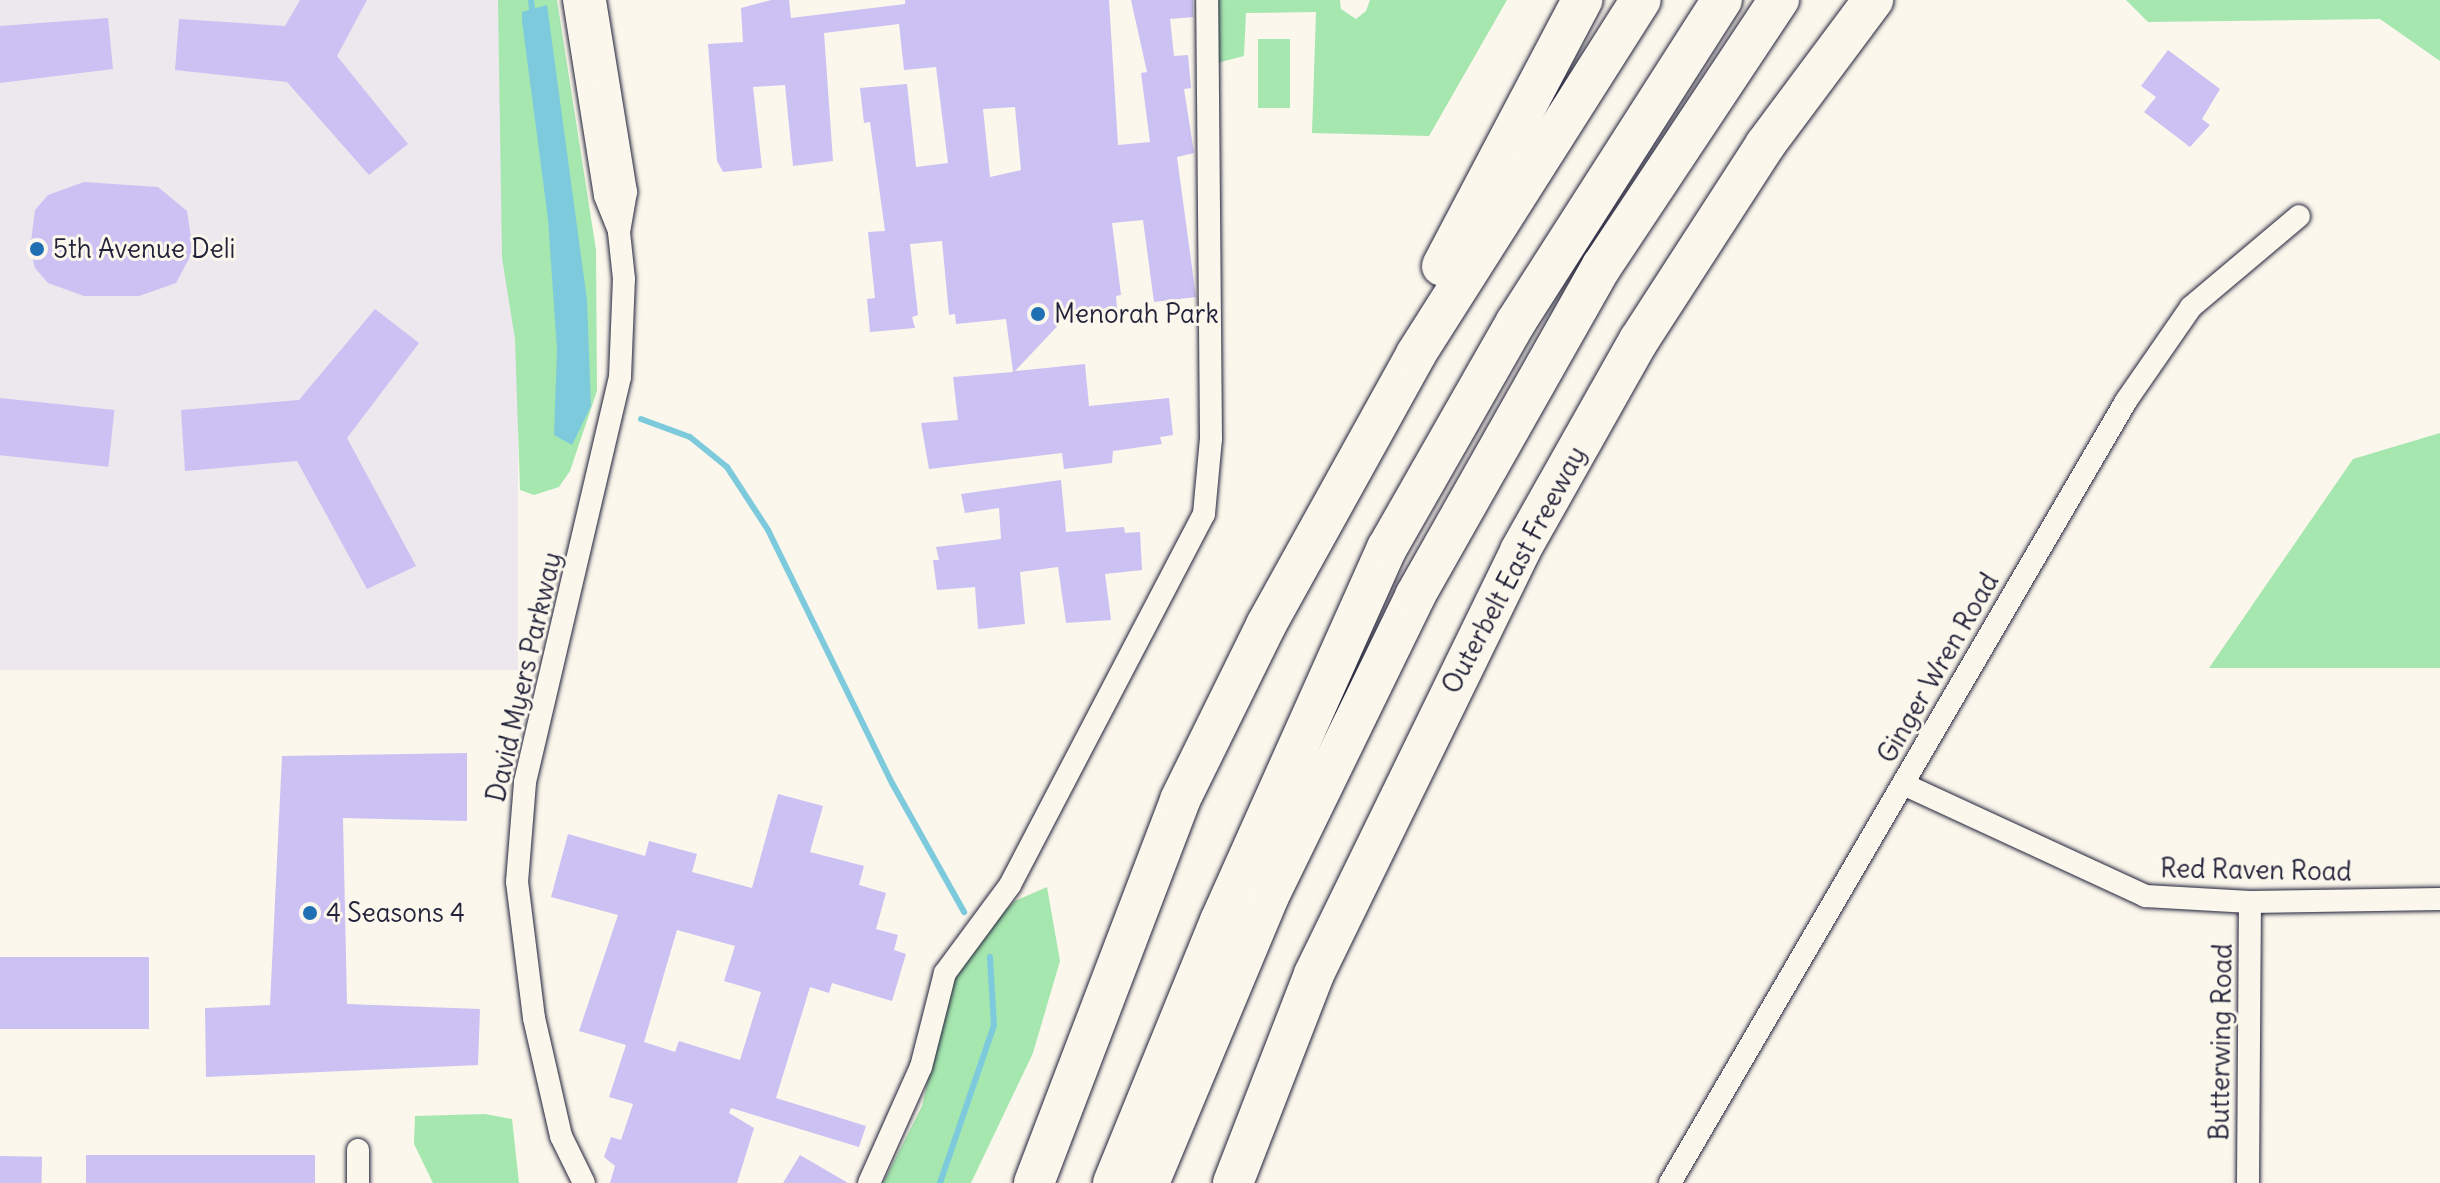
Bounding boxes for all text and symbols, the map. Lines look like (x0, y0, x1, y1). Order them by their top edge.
place label: 5th Avenue Deli (53, 233, 235, 265)
marker: 5th Avenue Deli (28, 240, 46, 258)
place label: Menorah Park (1054, 298, 1219, 330)
marker: Menorah Park (1029, 305, 1047, 323)
street label: Outerbelt East Freeway (1436, 441, 1592, 699)
street label: David Myers Parkway (480, 549, 568, 805)
street label: Ginger Wren Road (1871, 568, 2005, 768)
street label: Red Raven Road (2160, 853, 2352, 887)
place label: 4 Seasons 4 (326, 897, 465, 929)
marker: 4 Seasons 4 (301, 904, 319, 922)
street label: Butterwing Road (2204, 943, 2238, 1141)

